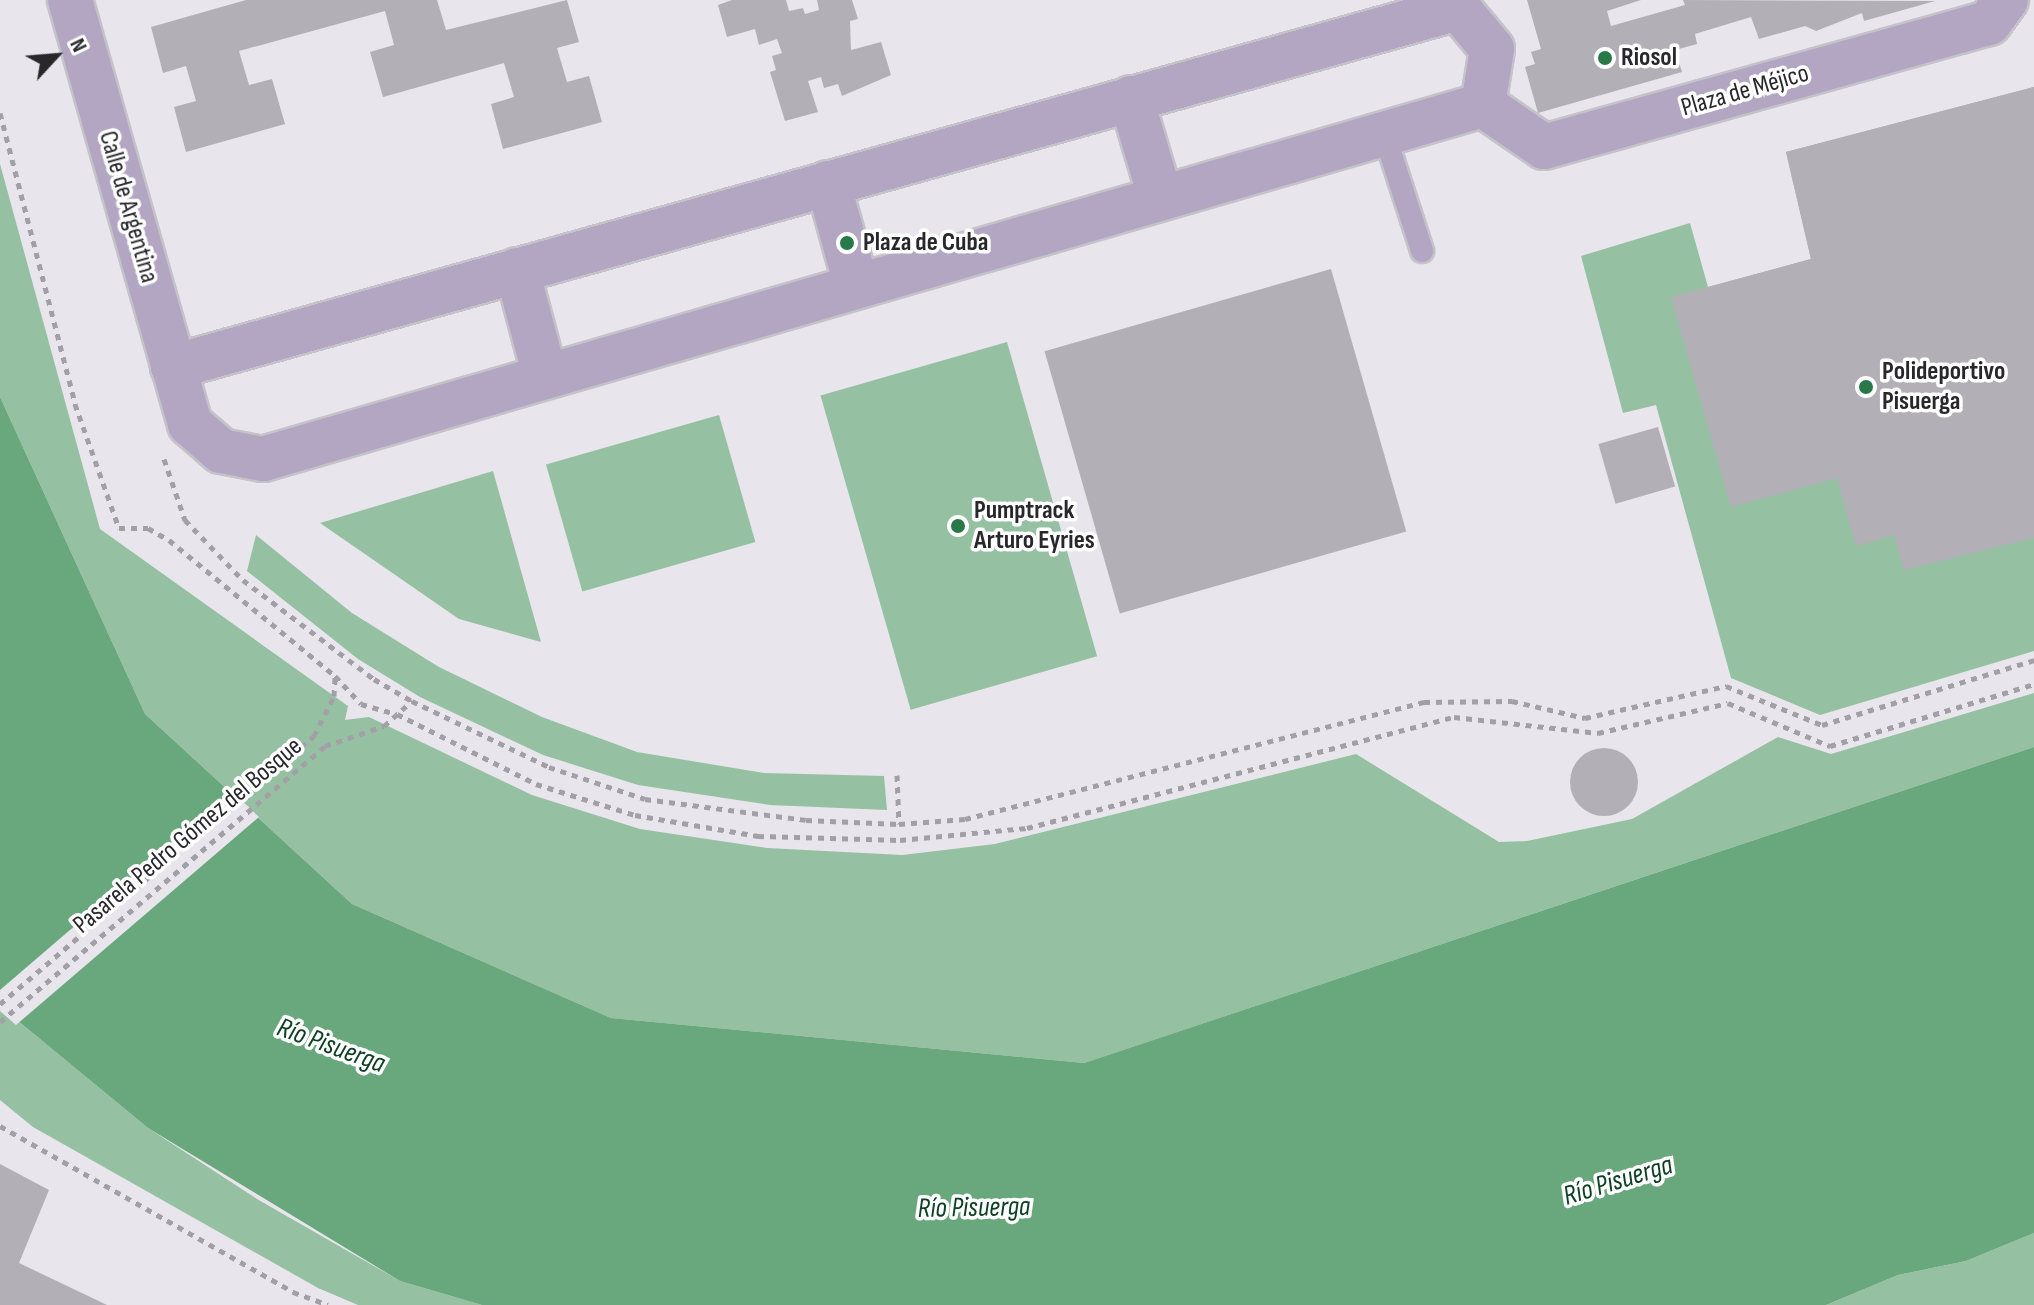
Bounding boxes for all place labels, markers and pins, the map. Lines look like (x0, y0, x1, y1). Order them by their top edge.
place label: Riosol (1621, 42, 1677, 74)
marker: Riosol (1596, 49, 1614, 67)
place label: Plaza de Cuba (863, 227, 988, 259)
marker: Plaza de Cuba (838, 234, 856, 252)
place label: Polideportivo Pisuerga (1882, 356, 2005, 418)
marker: Polideportivo Pisuerga (1857, 378, 1875, 396)
place label: Pumptrack Arturo Eyries (974, 495, 1095, 556)
marker: Pumptrack Arturo Eyries (949, 517, 967, 535)

